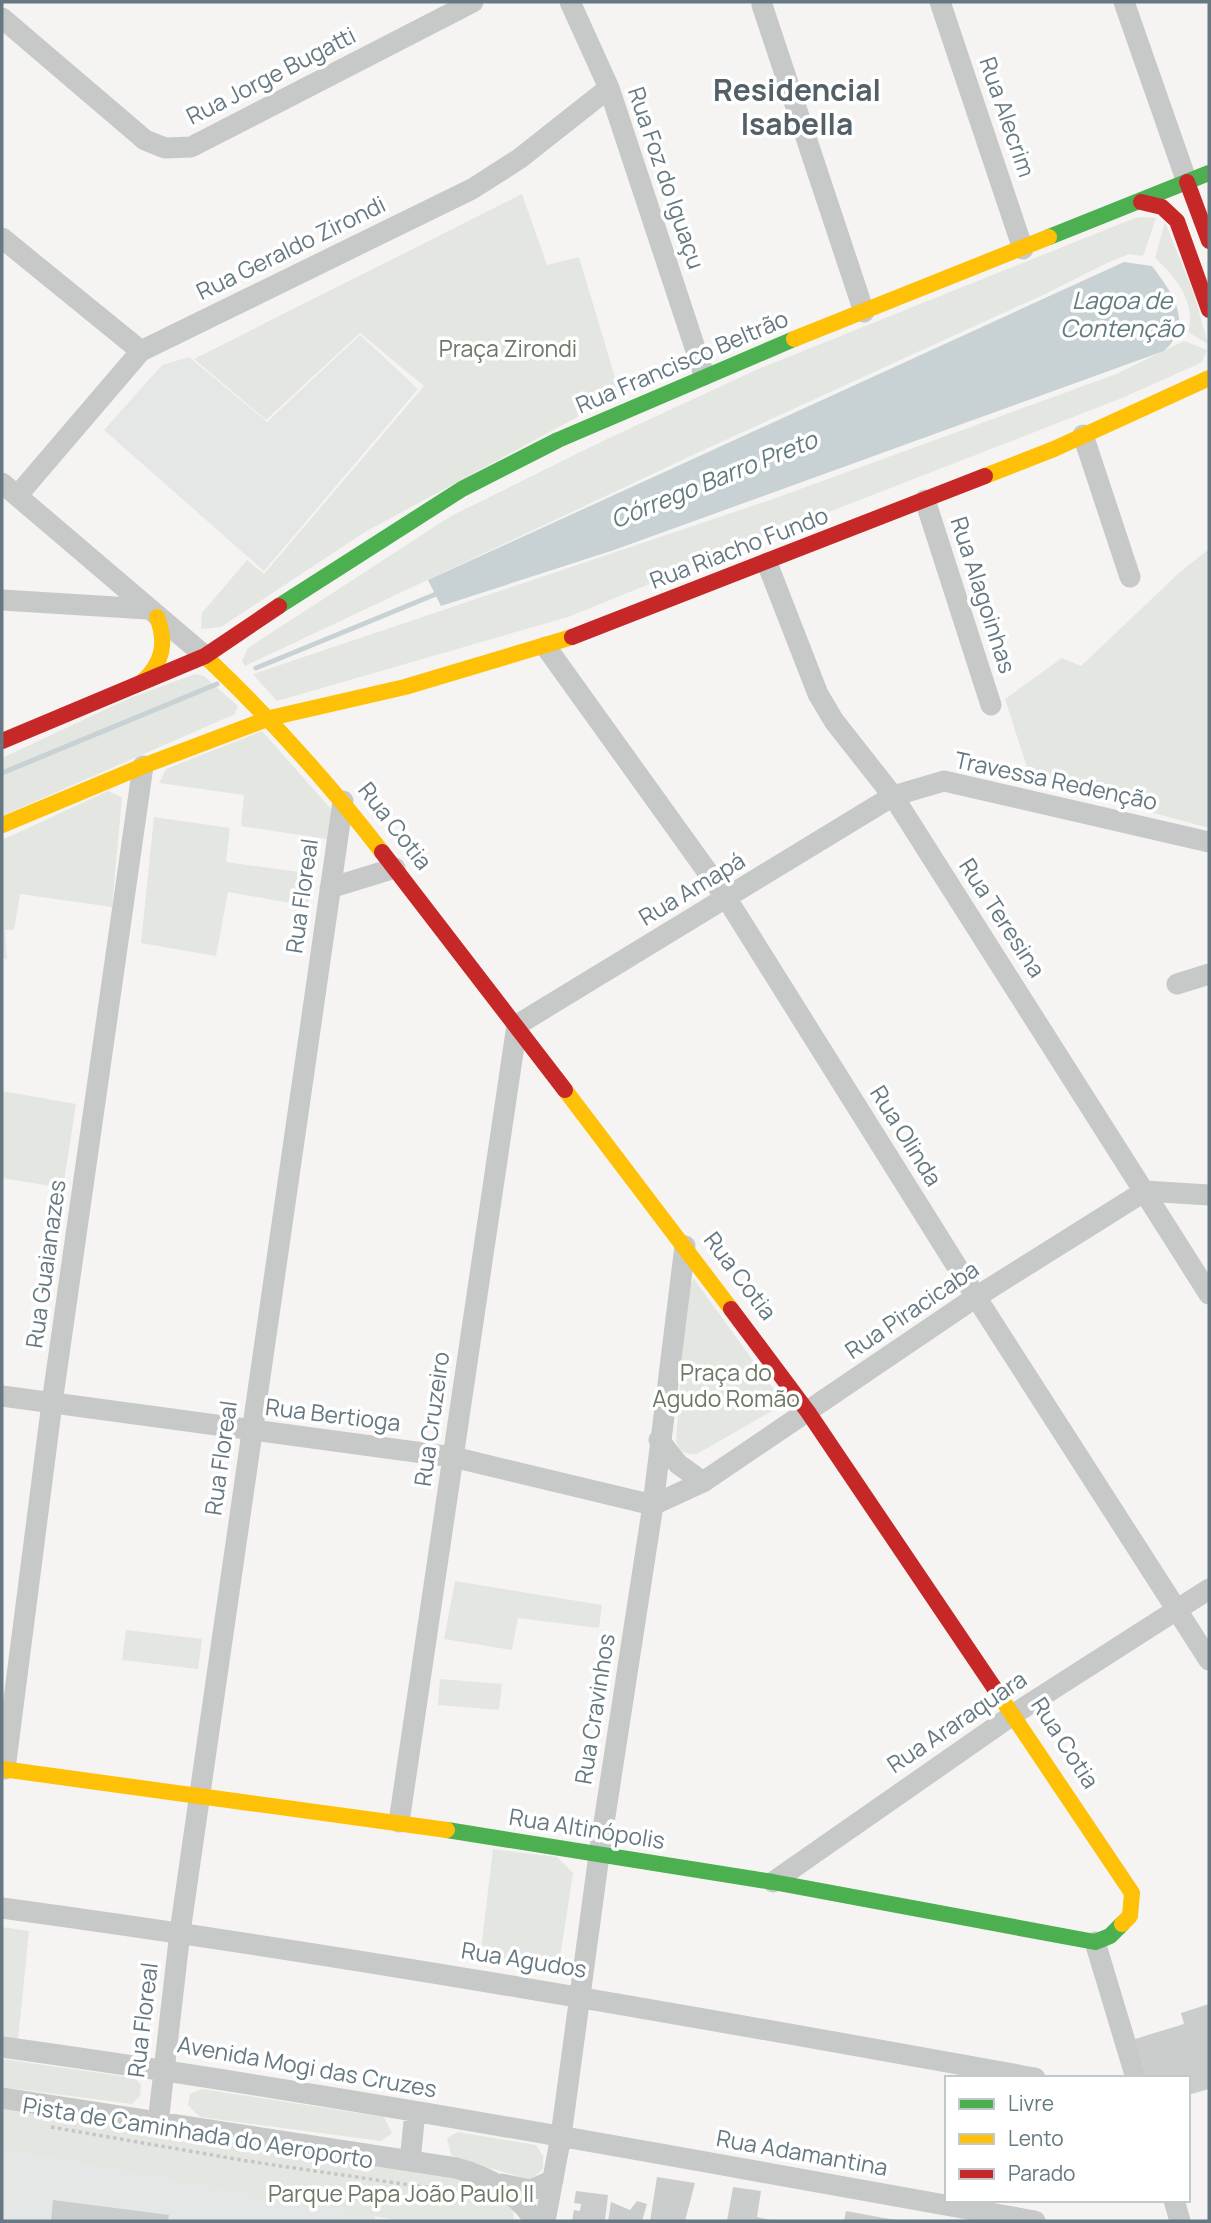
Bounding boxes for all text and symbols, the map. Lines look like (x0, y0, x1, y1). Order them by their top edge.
street label: Rua Jorge Bugatti (180, 19, 361, 132)
street label: Rua Alecrim (972, 52, 1043, 181)
district label: Residencial Isabella (713, 69, 881, 144)
street label: Rua Foz do Iguaçu (621, 82, 713, 273)
street label: Rua Geraldo Zirondi (191, 187, 390, 307)
water label: Lagoa de Contenção (1060, 283, 1185, 344)
street label: Rua Francisco Beltrão (570, 302, 793, 420)
park label: Praça Zirondi (439, 332, 577, 364)
water label: Córrego Barro Preto (605, 421, 823, 535)
street label: Rua Riacho Fundo (645, 498, 833, 596)
street label: Rua Alagoinhas (944, 512, 1024, 677)
street label: Travessa Redenção (952, 743, 1160, 817)
street label: Rua Cotia (351, 775, 440, 876)
street label: Rua Floreal (277, 836, 325, 955)
street label: Rua Amapá (632, 844, 751, 932)
street label: Rua Teresina (952, 852, 1053, 983)
street label: Rua Olinda (863, 1079, 950, 1192)
street label: Rua Guaianazes (17, 1178, 73, 1350)
street label: Rua Cotia (697, 1225, 785, 1326)
street label: Rua Piracicaba (838, 1253, 985, 1366)
street label: Rua Cruzeiro (406, 1349, 456, 1488)
park label: Praça do Agudo Romão (652, 1356, 800, 1414)
street label: Rua Bertioga (264, 1390, 403, 1438)
street label: Rua Floreal (196, 1398, 244, 1517)
street label: Rua Cravinhos (566, 1631, 622, 1786)
street label: Rua Araraquara (880, 1663, 1033, 1780)
street label: Rua Cotia (1024, 1691, 1107, 1794)
street label: Rua Altinópolis (507, 1800, 667, 1856)
street label: Rua Agudos (459, 1933, 589, 1985)
street label: Rua Floreal (119, 1961, 165, 2079)
street label: Avenida Mogi das Cruzes (175, 2027, 439, 2105)
legend (945, 2076, 1190, 2202)
street label: Pista de Caminhada do Aeroporto (21, 2089, 376, 2176)
text: Livre (1008, 2089, 1054, 2117)
street label: Rua Adamantina (714, 2121, 890, 2183)
text: Lento (1008, 2124, 1064, 2152)
text: Parado (1008, 2159, 1076, 2187)
park label: Parque Papa João Paulo II (268, 2177, 534, 2209)

